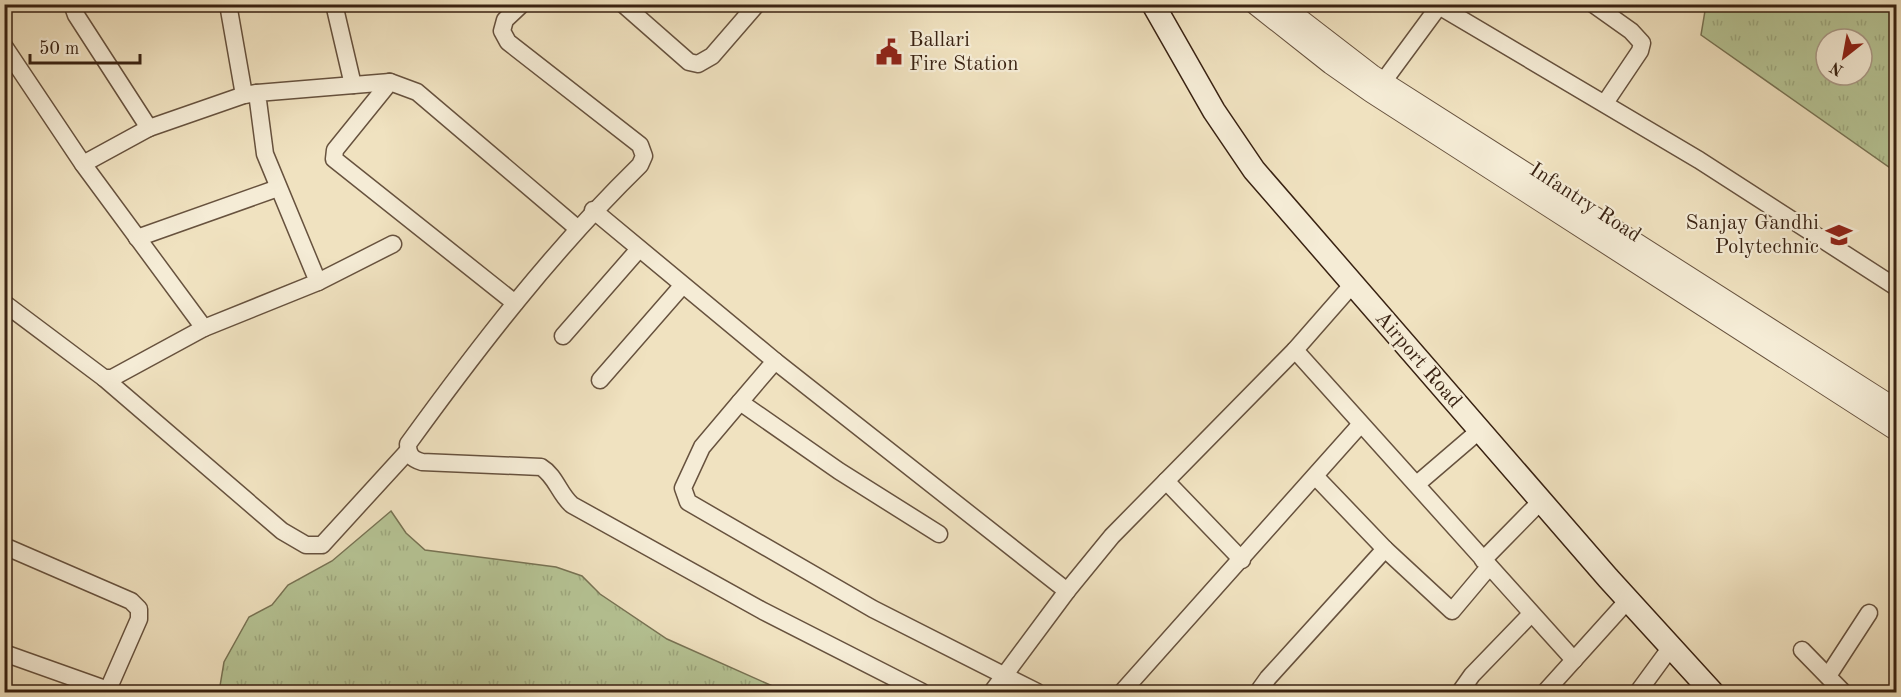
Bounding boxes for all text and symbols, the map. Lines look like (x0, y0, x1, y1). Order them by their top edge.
scale bar (30, 27, 140, 65)
north arrow (1814, 27, 1874, 87)
place label: Ballari Fire Station (909, 30, 1019, 75)
public building icon: Ballari Fire Station (874, 37, 904, 67)
text: 50 m (39, 40, 79, 58)
text: N (1827, 58, 1847, 78)
street label: Infantry Road (1526, 159, 1644, 247)
place label: Sanjay Gandhi Polytechnic (1686, 213, 1819, 258)
school or university icon: Sanjay Gandhi Polytechnic (1824, 220, 1854, 250)
street label: Airport Road (1371, 308, 1465, 412)

